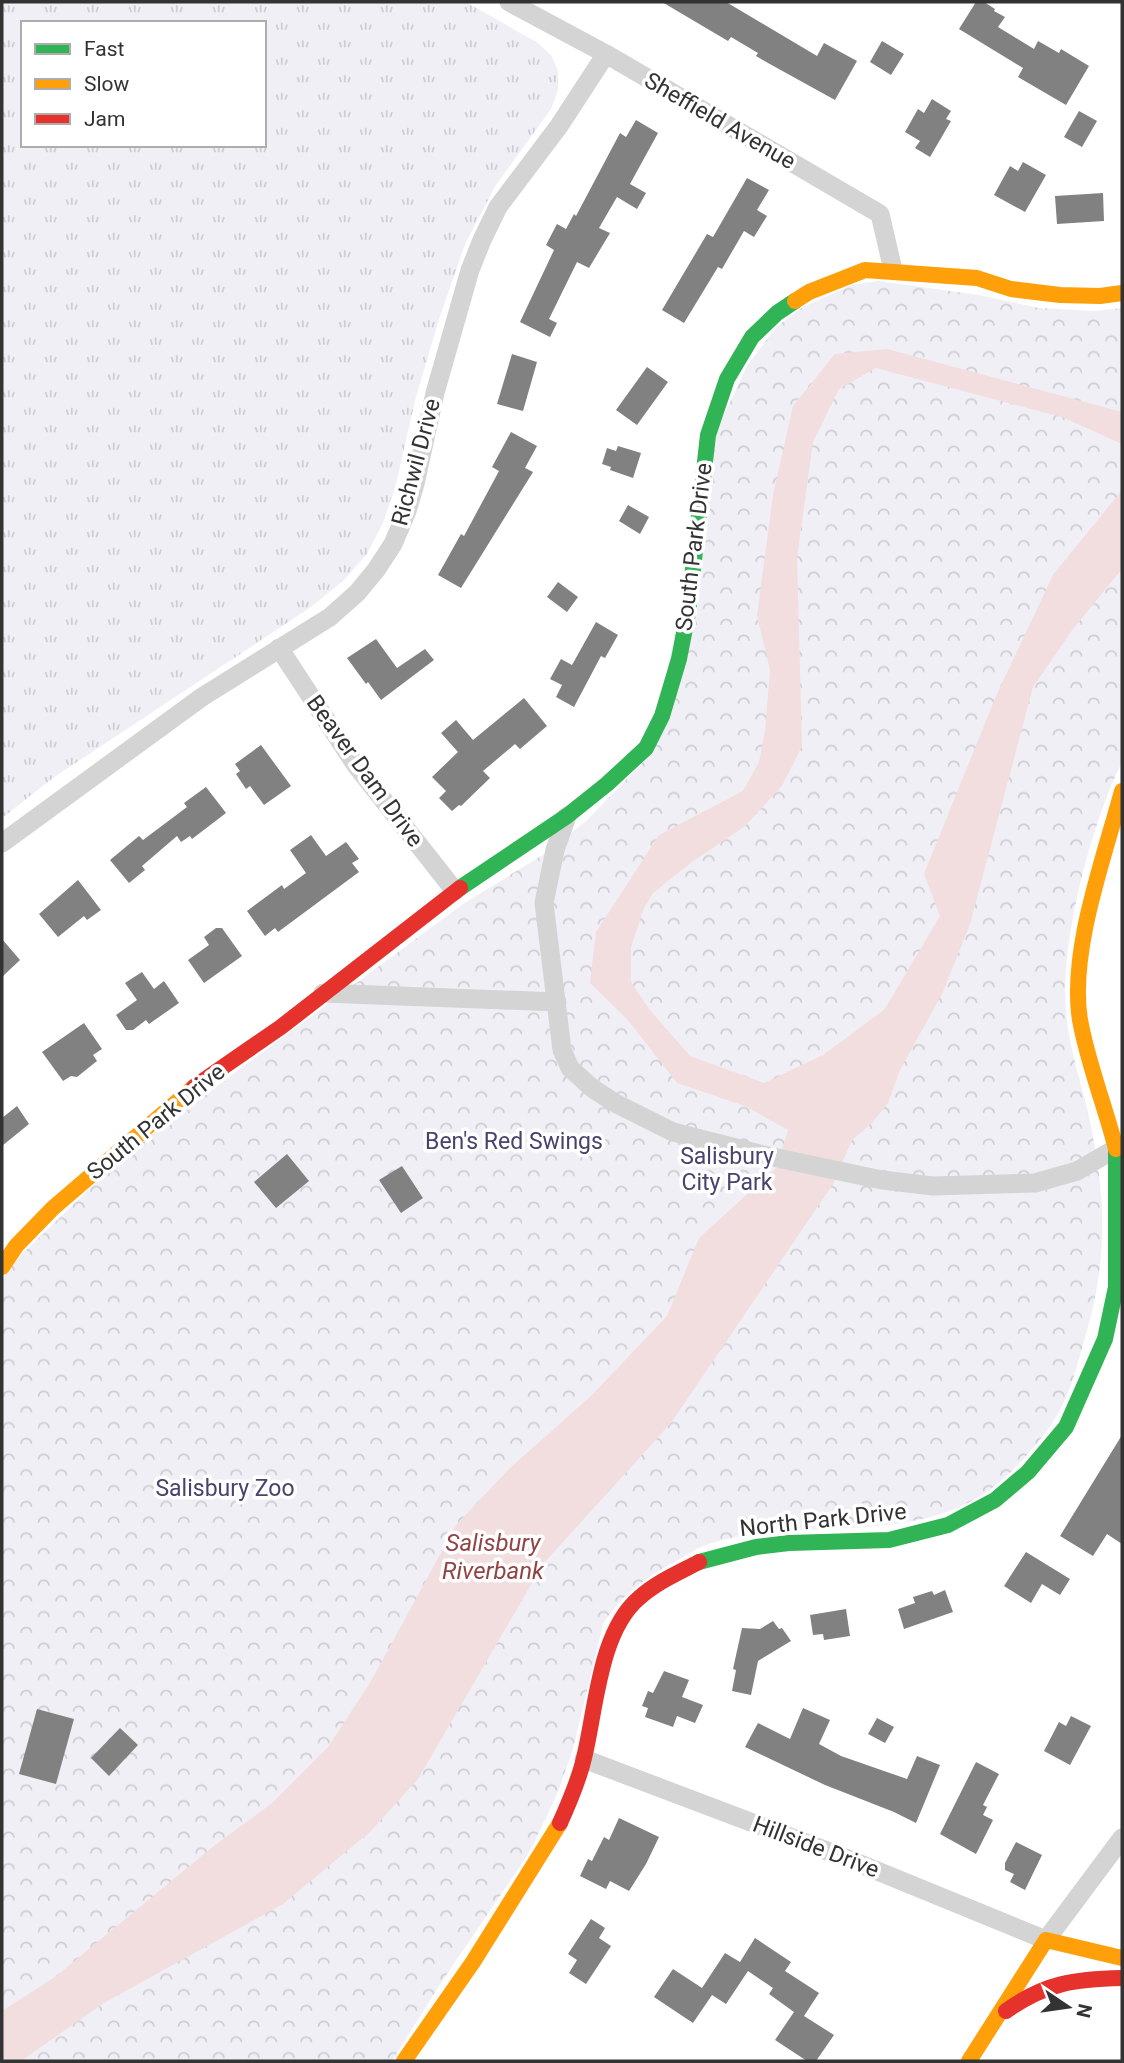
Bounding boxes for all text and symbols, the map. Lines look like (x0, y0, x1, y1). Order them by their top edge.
legend (21, 21, 266, 147)
text: Fast (84, 37, 125, 61)
street label: Sheffield Avenue (640, 67, 800, 175)
text: Slow (84, 72, 130, 96)
text: Jam (84, 107, 125, 131)
street label: Richwil Drive (386, 396, 446, 528)
street label: South Park Drive (670, 461, 718, 633)
street label: Beaver Dam Drive (301, 690, 429, 852)
street label: South Park Drive (82, 1058, 230, 1186)
park label: Ben's Red Swings (425, 1128, 603, 1155)
park label: Salisbury City Park (680, 1143, 774, 1196)
park label: Salisbury Zoo (155, 1475, 295, 1502)
street label: North Park Drive (738, 1498, 908, 1542)
water label: Salisbury Riverbank (442, 1529, 545, 1585)
street label: Hillside Drive (749, 1811, 883, 1883)
north arrow (1033, 1972, 1103, 2042)
text: N (1071, 2002, 1097, 2020)

